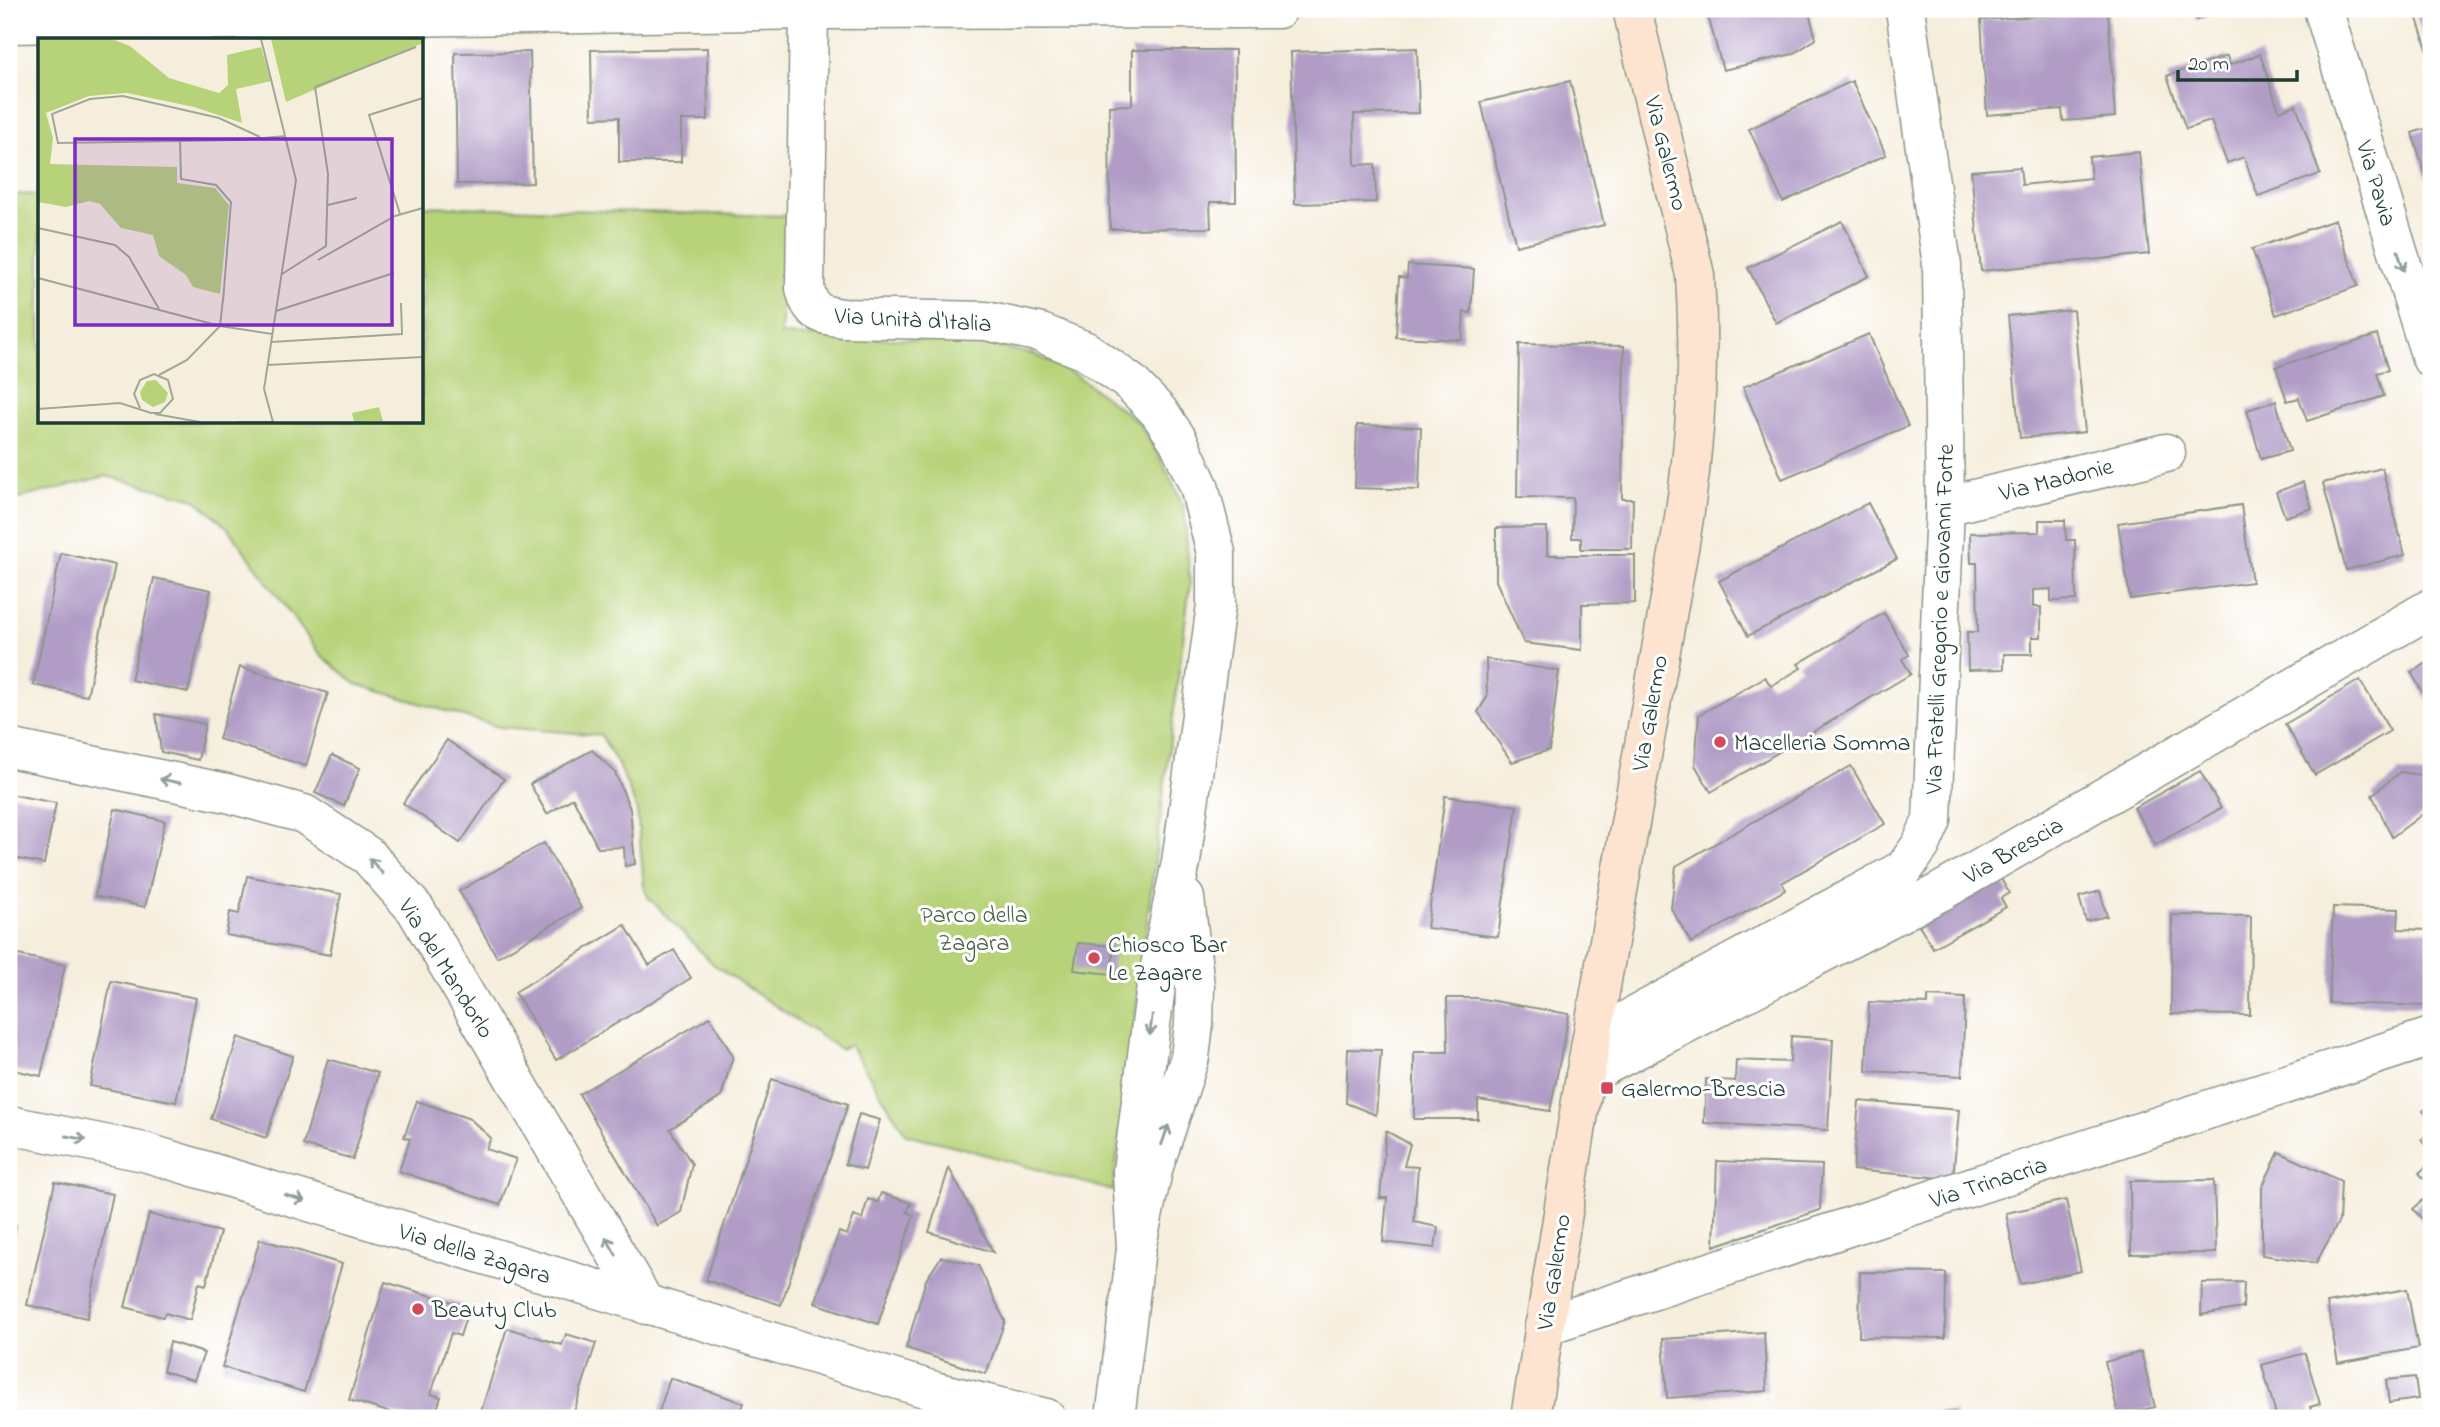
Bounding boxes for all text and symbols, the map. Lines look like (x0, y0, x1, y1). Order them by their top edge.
inset map (38, 38, 424, 424)
scale bar (2178, 38, 2296, 82)
text: 20 m (2188, 50, 2229, 80)
street label: Via Galermo (1633, 92, 1696, 215)
street label: Via Pavia (2345, 136, 2404, 231)
one-way arrow (2396, 250, 2409, 272)
street label: Via Unità d'Italia (832, 300, 992, 343)
street label: Via Fratelli Gregorio e Giovanni Forte (1918, 443, 1965, 796)
street label: Via Madonie (1995, 450, 2117, 513)
street label: Via Galermo (1624, 653, 1679, 775)
place label: Macelleria Somma (1734, 727, 1911, 762)
marker: Macelleria Somma (1712, 734, 1728, 750)
one-way arrow (159, 773, 182, 787)
street label: Via Brescia (1957, 809, 2071, 895)
one-way arrow (368, 857, 384, 875)
street label: Via del Mandorlo (387, 892, 502, 1046)
park label: Parco della Zagara (920, 899, 1028, 962)
place label: Chiosco Bar Le Zagare (1108, 929, 1228, 992)
marker: Chiosco Bar Le Zagare (1086, 950, 1102, 966)
one-way arrow (1144, 1013, 1157, 1036)
place label: Galermo-Brescia (1621, 1073, 1786, 1108)
marker: Galermo-Brescia (1599, 1080, 1615, 1096)
one-way arrow (1160, 1125, 1172, 1147)
one-way arrow (64, 1132, 87, 1145)
street label: Via Trinacria (1925, 1149, 2052, 1220)
one-way arrow (284, 1192, 306, 1205)
street label: Via Galermo (1529, 1212, 1582, 1334)
street label: Via della Zagara (393, 1215, 555, 1295)
one-way arrow (604, 1236, 618, 1256)
place label: Beauty Club (431, 1294, 557, 1330)
marker: Beauty Club (410, 1301, 426, 1317)

